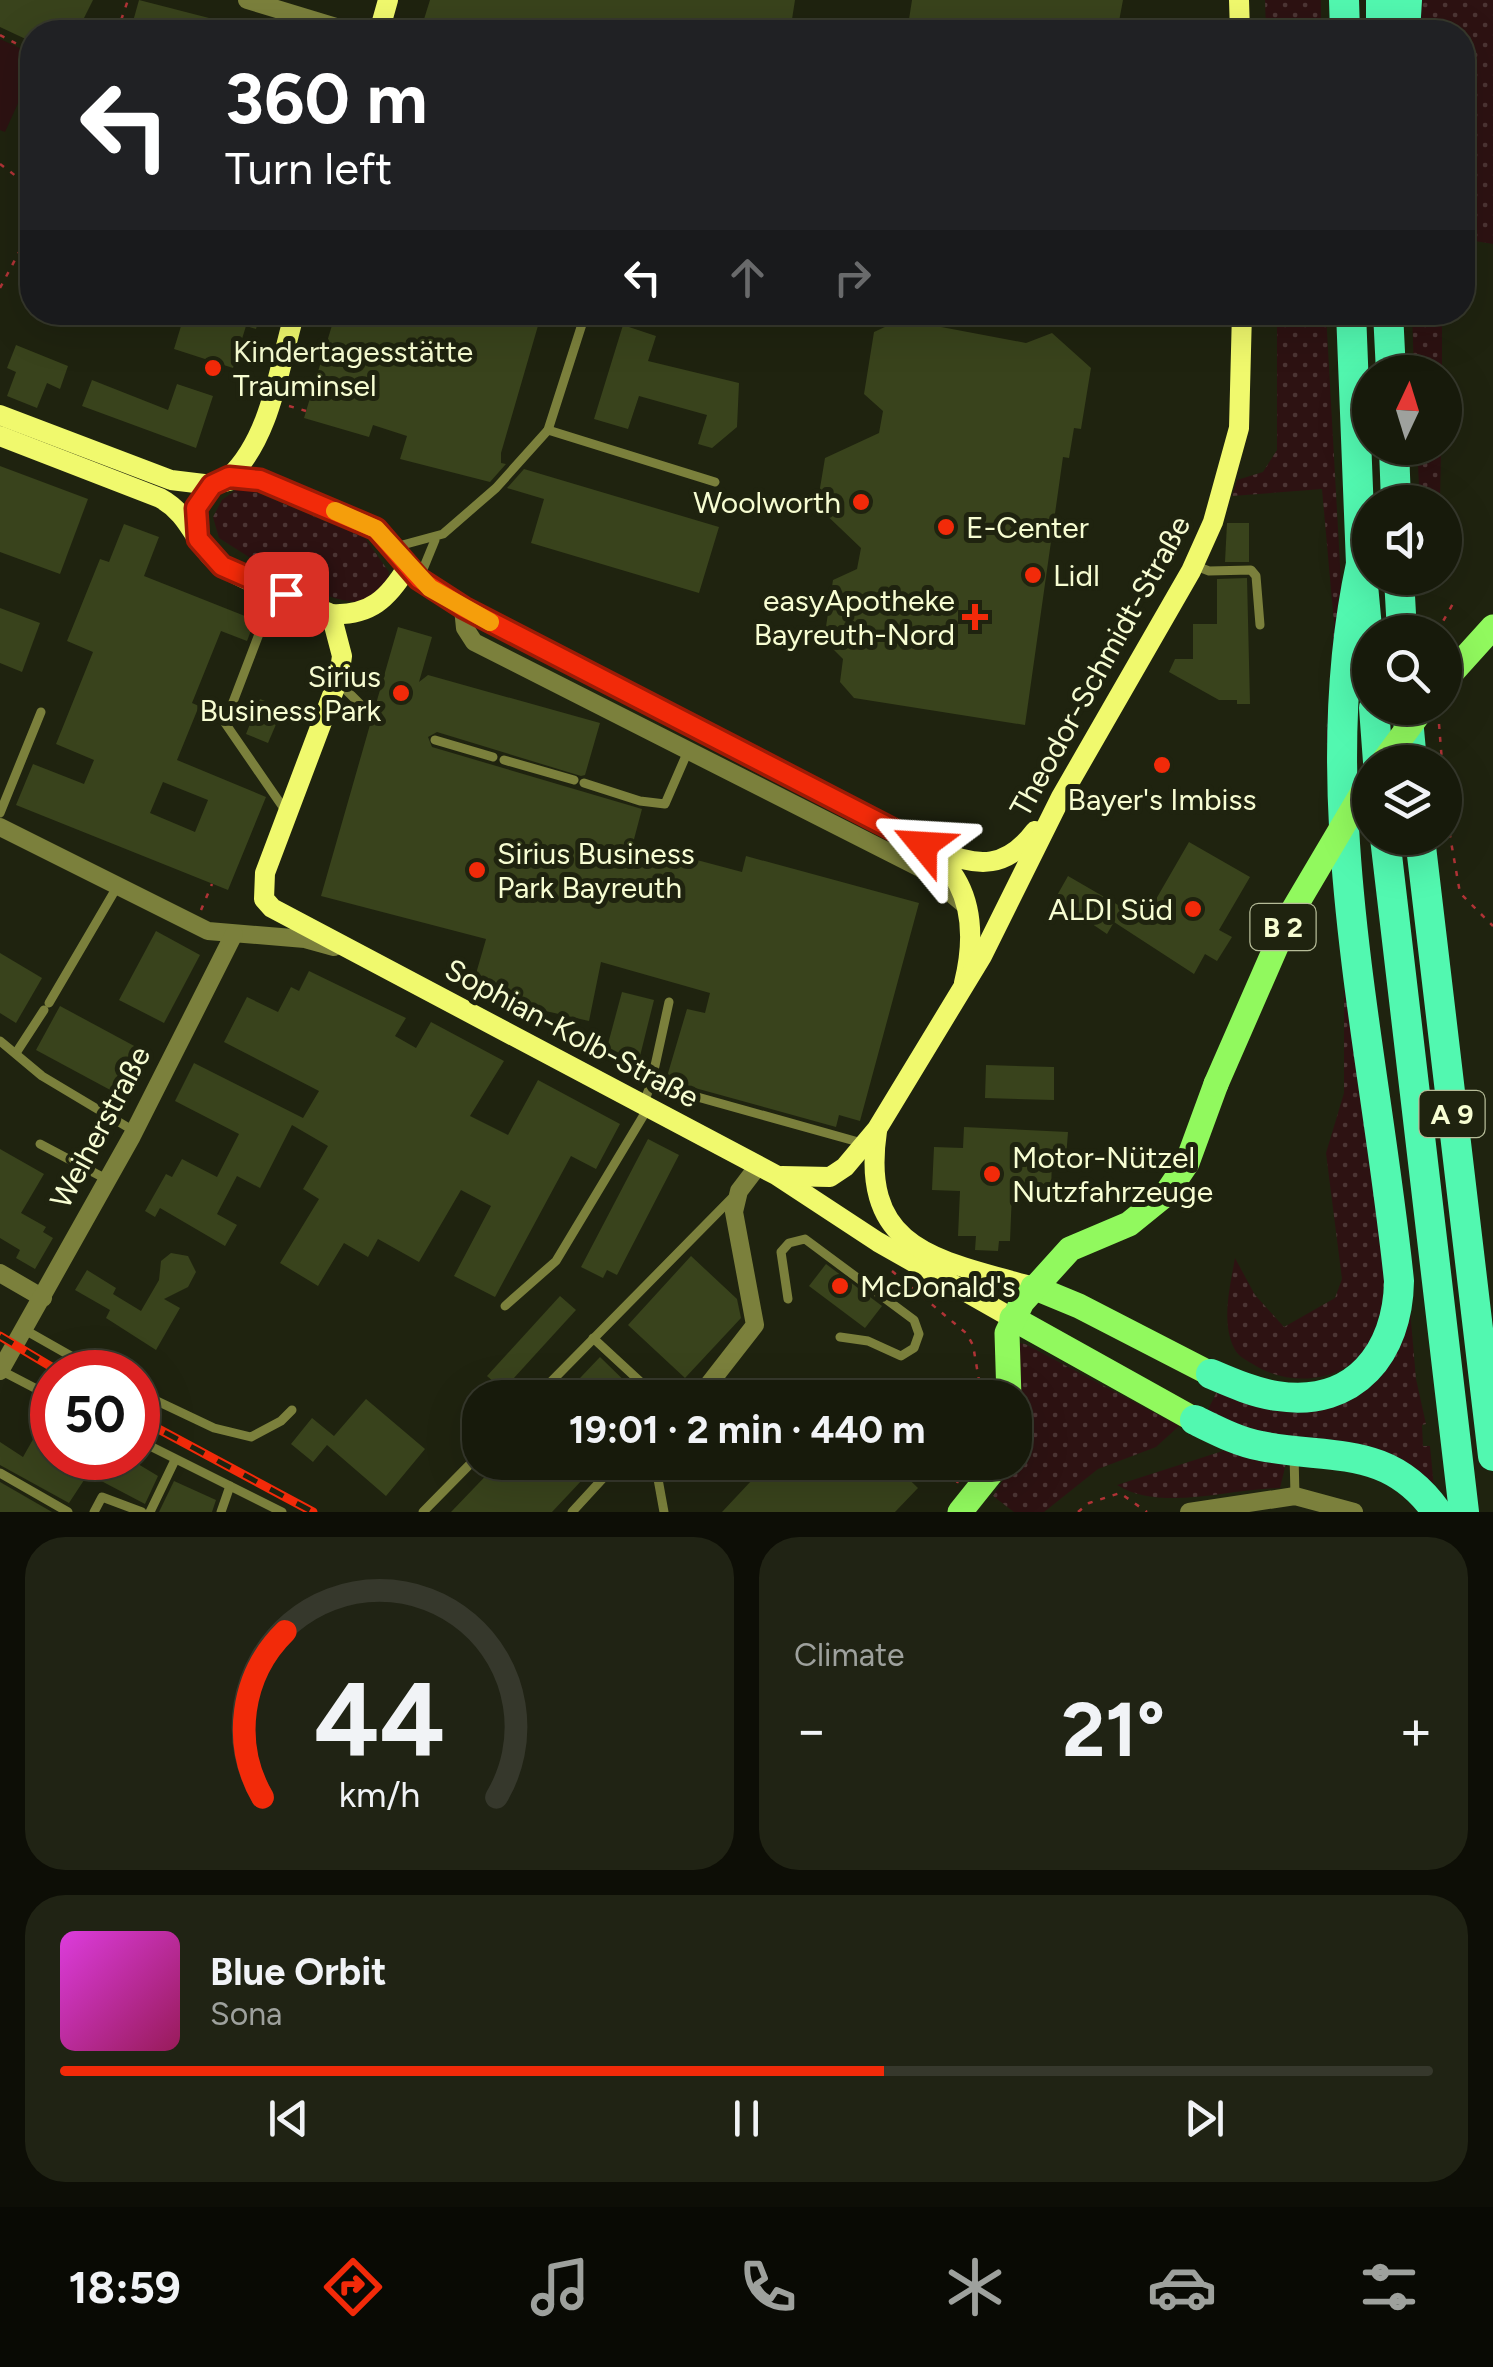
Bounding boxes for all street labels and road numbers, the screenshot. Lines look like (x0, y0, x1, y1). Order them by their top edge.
street label: Theodor-Schmidt-Straße (1002, 509, 1198, 823)
road number: B 2 (1250, 904, 1316, 950)
street label: Sophian-Kolb-Straße (439, 950, 705, 1116)
street label: Weiherstraße (42, 1040, 158, 1214)
road number: A 9 (1420, 1091, 1484, 1137)

